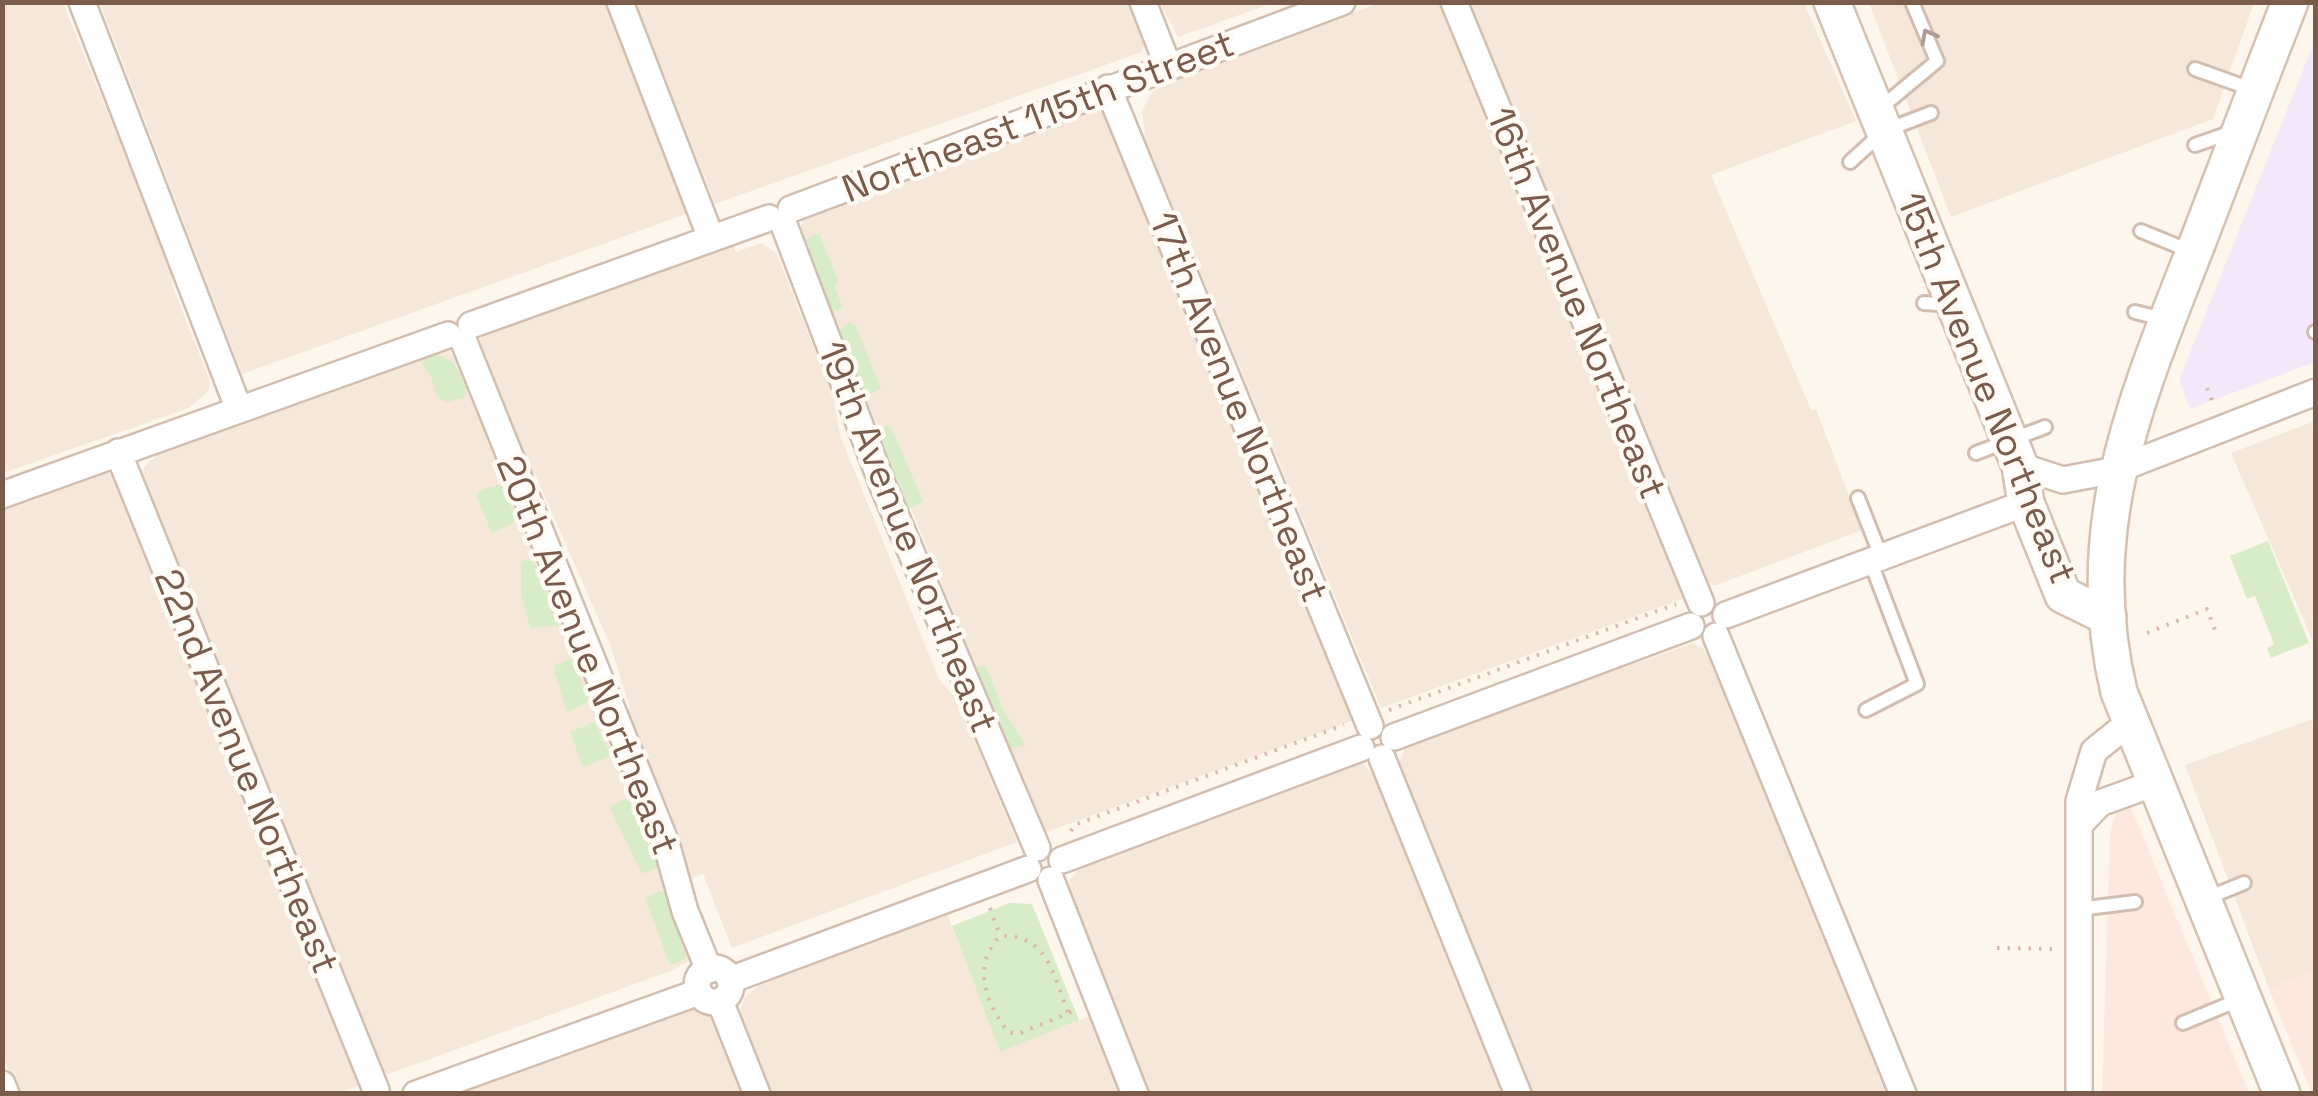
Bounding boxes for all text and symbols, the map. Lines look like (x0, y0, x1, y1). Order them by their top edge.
street label: Northeast 115th Street (835, 19, 1241, 213)
one-way arrow (1921, 28, 1941, 46)
street label: 16th Avenue Northeast (1476, 100, 1678, 506)
street label: 15th Avenue Northeast (1887, 185, 2087, 591)
street label: 17th Avenue Northeast (1139, 205, 1339, 609)
street label: 19th Avenue Northeast (807, 334, 1009, 740)
street label: 20th Avenue Northeast (486, 448, 690, 862)
street label: 22nd Avenue Northeast (144, 562, 350, 980)

